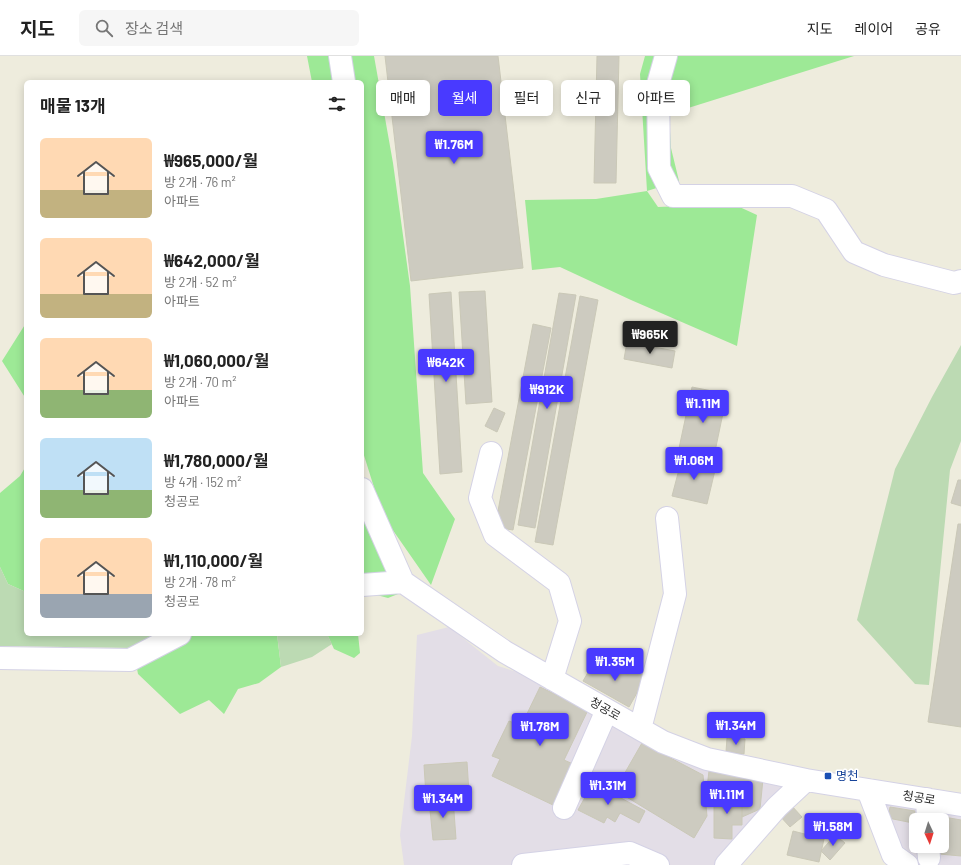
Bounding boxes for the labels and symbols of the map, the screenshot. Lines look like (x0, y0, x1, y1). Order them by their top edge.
pin: ₩1.76M (421, 131, 487, 165)
pin: ₩965K (622, 321, 678, 355)
pin: ₩642K (418, 349, 474, 383)
pin: ₩912K (519, 376, 575, 410)
pin: ₩1.11M (670, 390, 736, 424)
pin: ₩1.06M (661, 447, 727, 481)
pin: ₩1.35M (582, 648, 648, 682)
street label: 청공로 (588, 694, 623, 722)
pin: ₩1.34M (703, 712, 769, 746)
pin: ₩1.78M (507, 713, 573, 747)
place label: 명천 (836, 768, 858, 782)
marker: 명천 (823, 771, 833, 781)
pin: ₩1.31M (575, 772, 641, 806)
pin: ₩1.11M (694, 781, 760, 815)
pin: ₩1.34M (410, 785, 476, 819)
street label: 청공로 (902, 788, 937, 807)
pin: ₩1.58M (800, 813, 866, 847)
north arrow (909, 813, 949, 853)

